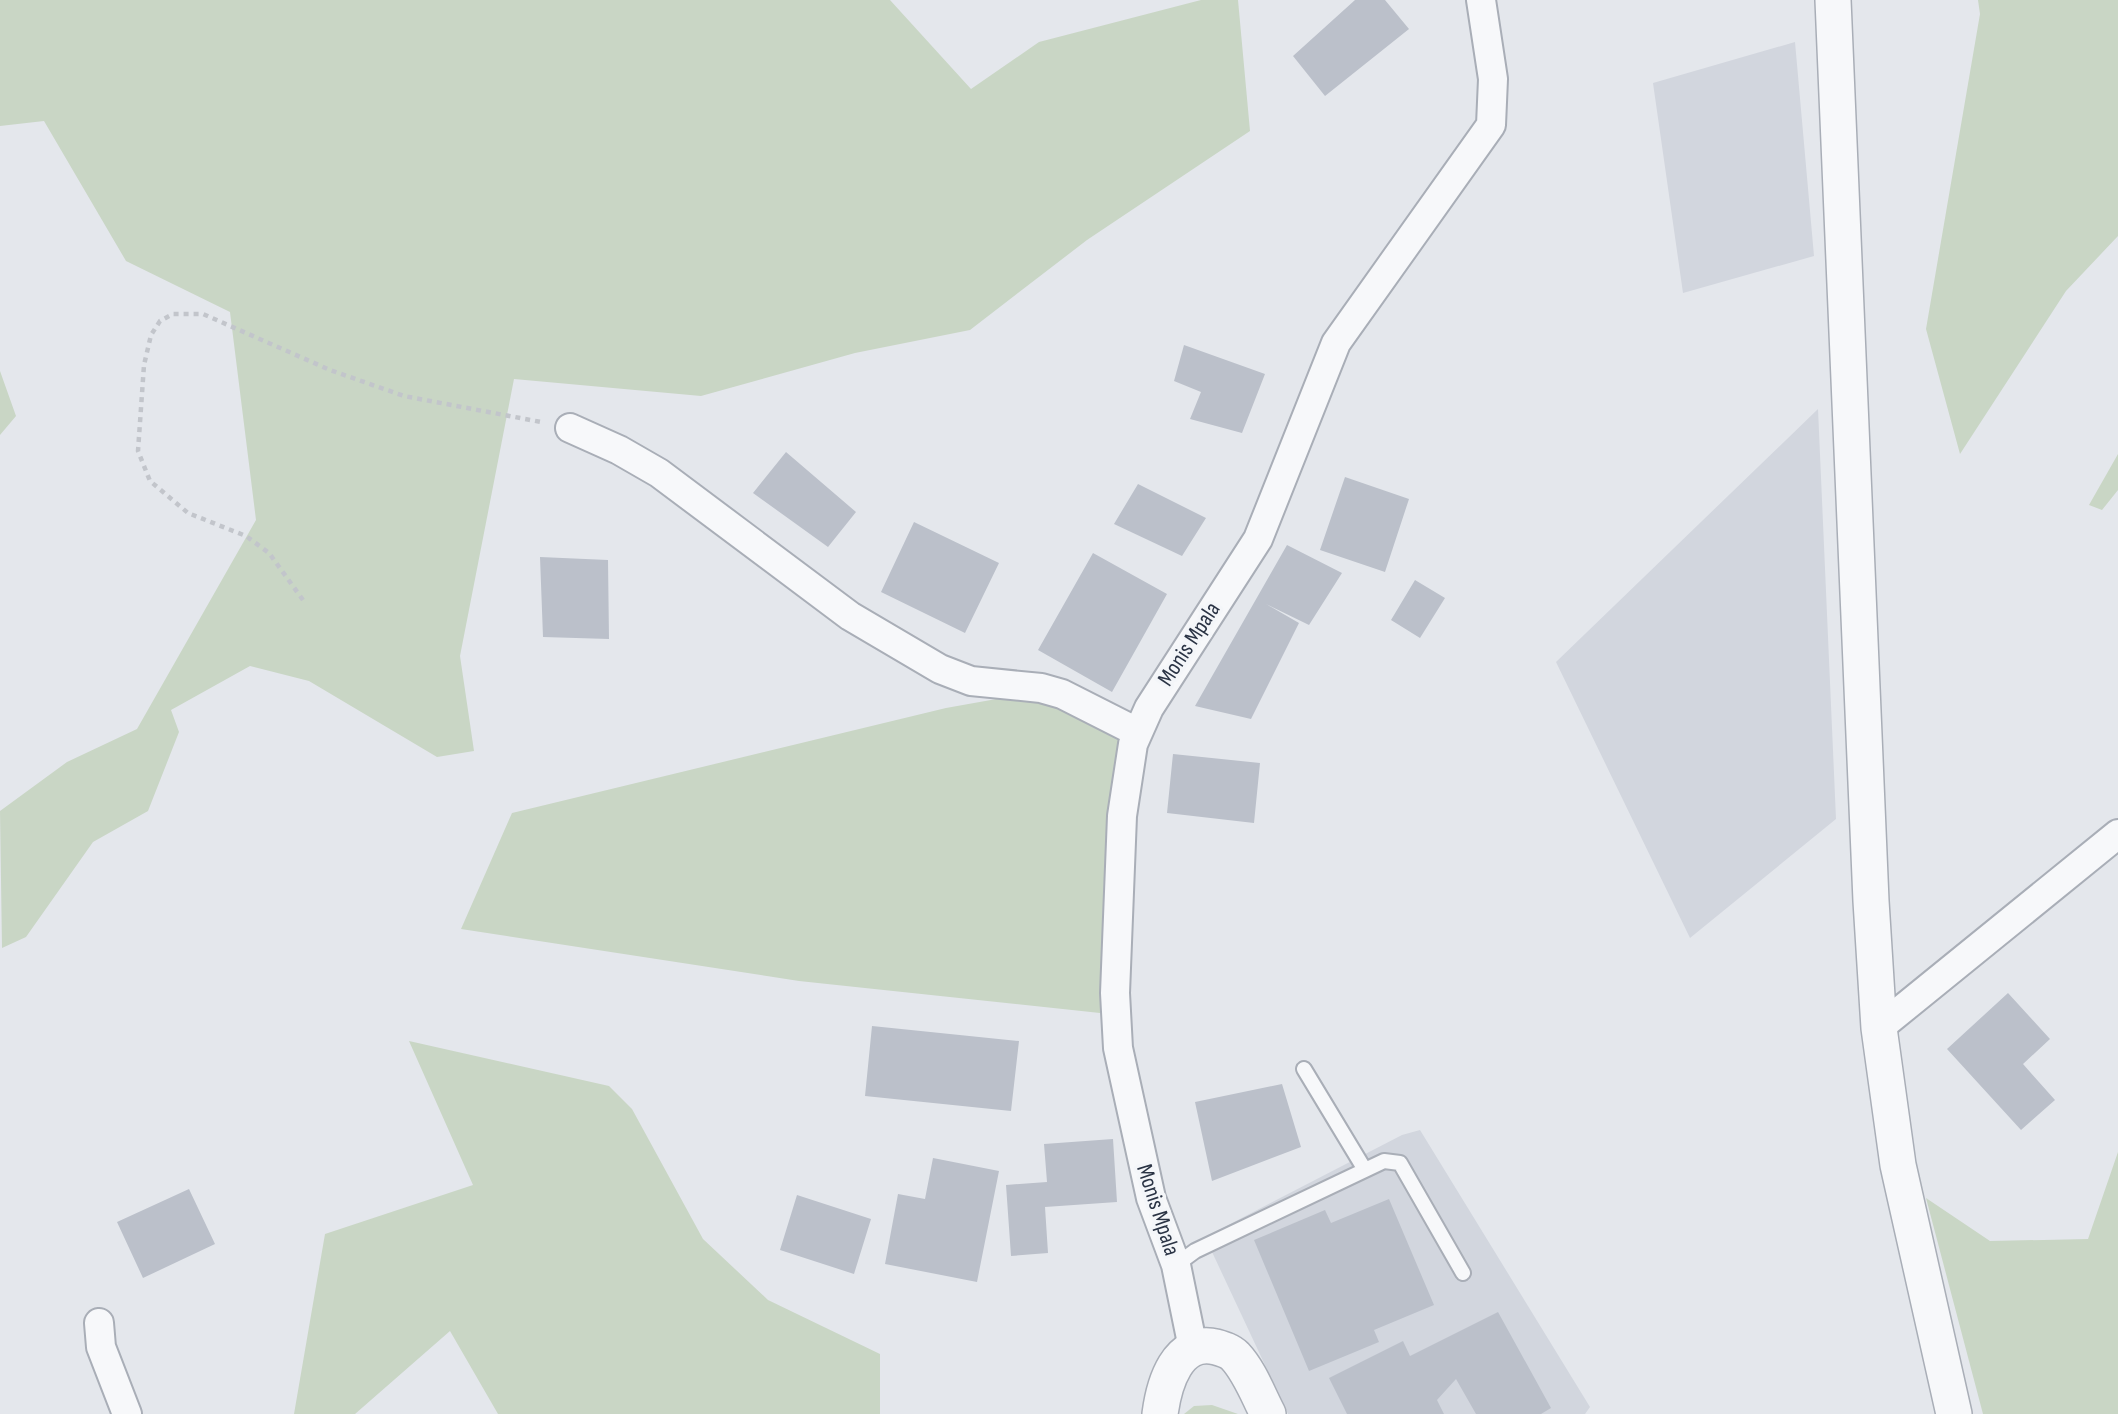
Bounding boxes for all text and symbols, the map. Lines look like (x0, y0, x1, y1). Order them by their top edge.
street label: Monis Mpala (1152, 597, 1226, 691)
street label: Monis Mpala (1130, 1161, 1186, 1259)

